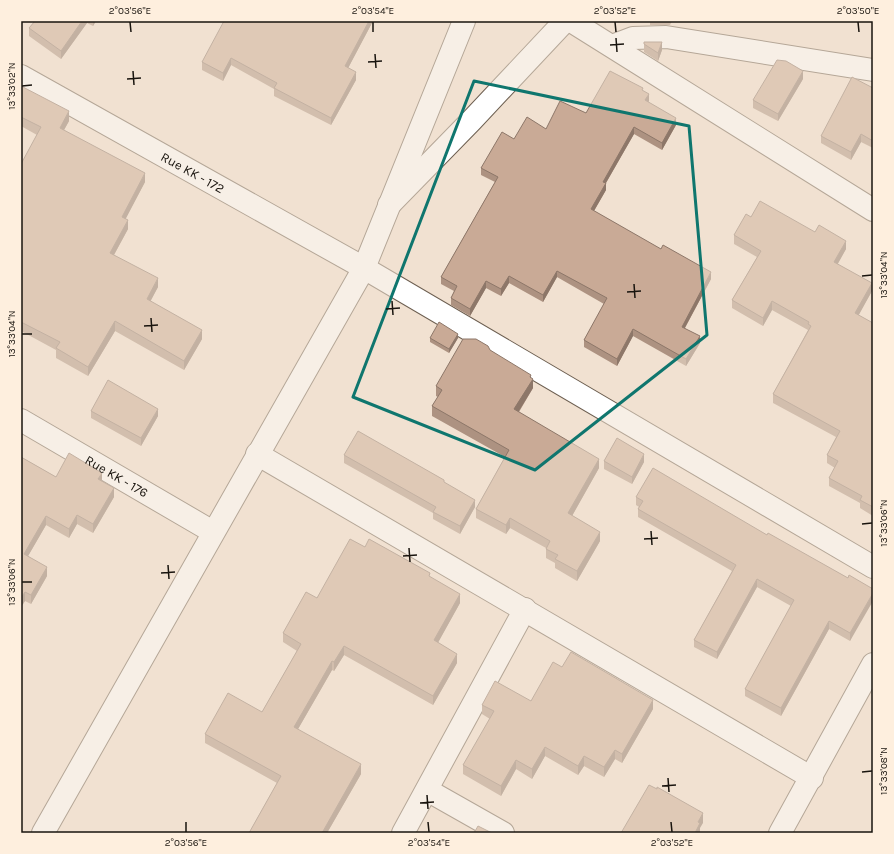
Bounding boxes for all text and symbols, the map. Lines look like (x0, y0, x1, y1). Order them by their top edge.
text: 2°03'56"E (109, 5, 151, 17)
text: 2°03'54"E (352, 5, 394, 17)
text: 2°03'52"E (594, 5, 636, 17)
text: 2°03'50"E (837, 5, 879, 17)
text: 13°33'02"N (6, 62, 18, 110)
street label: Rue KK - 172 (159, 149, 227, 196)
text: 13°33'04"N (878, 251, 890, 299)
text: 13°33'04"N (6, 310, 18, 358)
street label: Rue KK - 176 (83, 452, 151, 500)
text: 13°33'06"N (878, 499, 890, 547)
text: 13°33'06"N (6, 558, 18, 606)
text: 13°33'08"N (878, 747, 890, 795)
text: 2°03'56"E (165, 837, 207, 849)
text: 2°03'54"E (408, 837, 450, 849)
text: 2°03'52"E (651, 837, 693, 849)

